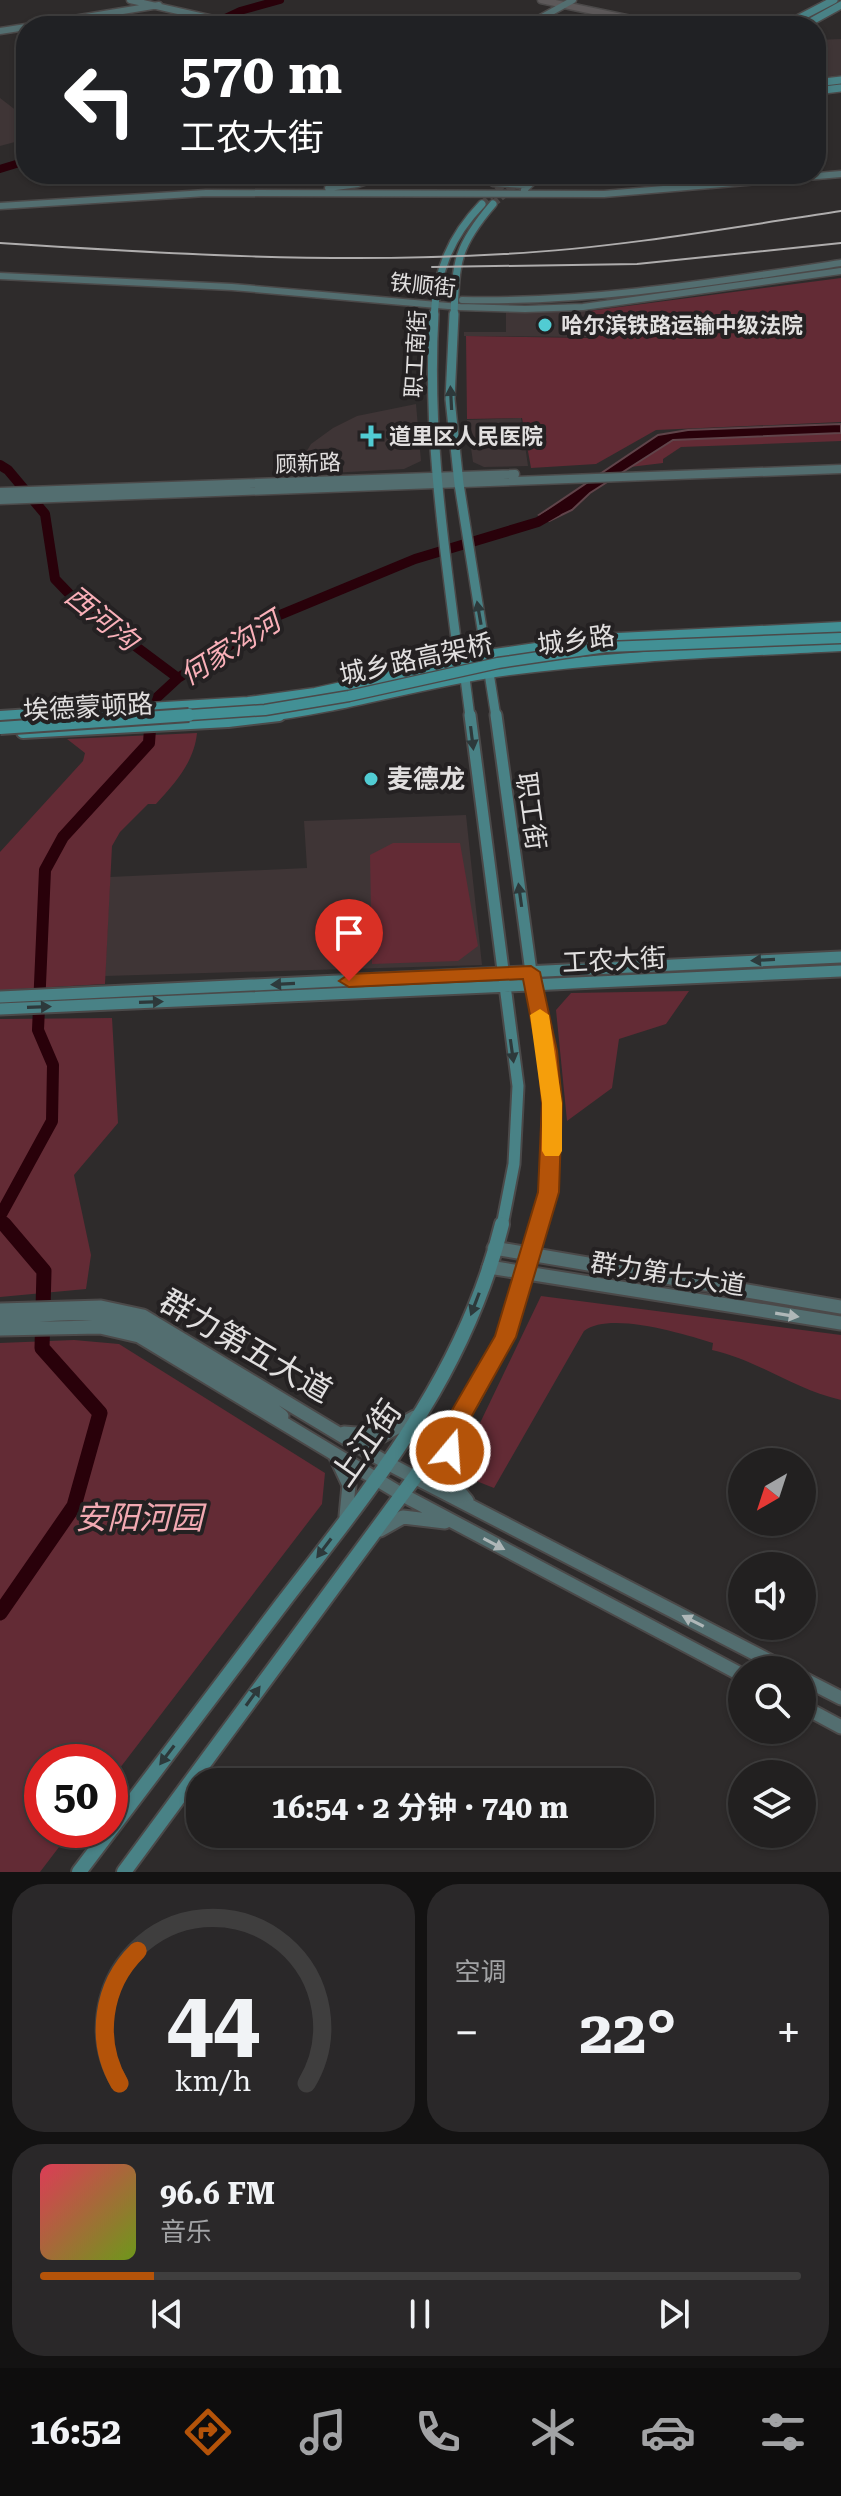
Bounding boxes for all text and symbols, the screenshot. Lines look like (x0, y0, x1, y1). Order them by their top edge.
text: 570 m (180, 41, 342, 107)
icon: left (48, 48, 152, 152)
text: 工农大街 (180, 117, 324, 159)
street label: 铁顺街 (389, 270, 457, 301)
street label: 职工南街 (401, 309, 430, 399)
place label: 哈尔滨铁路运输中级法院 (561, 313, 803, 338)
marker: 哈尔滨铁路运输中级法院 (536, 316, 554, 334)
one-way arrow (444, 385, 457, 410)
place label: 道里区人民医院 (389, 424, 543, 449)
marker: 道里区人民医院 (360, 425, 382, 447)
street label: 顾新路 (275, 450, 341, 477)
water label: 西河沟 (59, 579, 147, 660)
one-way arrow (473, 600, 485, 625)
water label: 何家沟河 (174, 602, 291, 692)
street label: 城乡路 (535, 620, 617, 660)
street label: 城乡路高架桥 (337, 628, 495, 690)
street label: 埃德蒙顿路 (22, 689, 154, 725)
one-way arrow (466, 726, 479, 751)
place label: 麦德龙 (387, 764, 465, 794)
marker: 麦德龙 (362, 770, 380, 788)
street label: 职工街 (511, 770, 551, 852)
one-way arrow (513, 882, 526, 907)
pin (315, 899, 383, 981)
icon: arrive (327, 911, 371, 955)
street label: 工农大街 (561, 942, 667, 978)
one-way arrow (750, 954, 775, 967)
one-way arrow (270, 977, 296, 990)
one-way arrow (139, 996, 164, 1009)
one-way arrow (27, 1001, 52, 1014)
one-way arrow (506, 1039, 519, 1064)
street label: 群力第七大道 (589, 1247, 747, 1301)
street label: 群力第五大道 (153, 1282, 339, 1410)
one-way arrow (468, 1292, 481, 1316)
one-way arrow (775, 1310, 800, 1322)
street label: 上江街 (323, 1393, 409, 1493)
position arrow (408, 1409, 492, 1493)
north arrow (728, 1448, 816, 1536)
map controls (728, 1448, 816, 1848)
park label: 安阳河园 (75, 1499, 207, 1537)
one-way arrow (483, 1537, 506, 1550)
one-way arrow (317, 1538, 333, 1558)
button: sound (728, 1552, 816, 1640)
one-way arrow (681, 1615, 704, 1628)
button: search (728, 1656, 816, 1744)
one-way arrow (245, 1685, 261, 1707)
speed limit sign: 50 (24, 1744, 128, 1848)
one-way arrow (160, 1745, 176, 1765)
button: layers (728, 1760, 816, 1848)
text: 16:54 · 2 分钟 · 740 m (272, 1790, 568, 1825)
text: 空调 (455, 1957, 507, 1987)
text: 44 (167, 1973, 260, 2070)
text: 22° (579, 1997, 676, 2068)
text: − (455, 2007, 479, 2059)
text: + (776, 2007, 801, 2059)
text: km/h (175, 2064, 252, 2098)
text: 96.6 FM (160, 2176, 275, 2211)
text: 音乐 (160, 2217, 212, 2247)
icon: previous (145, 2292, 189, 2336)
icon: pause (398, 2292, 442, 2336)
icon: next (652, 2292, 696, 2336)
icon: directions (180, 2404, 236, 2460)
icon: music (295, 2404, 351, 2460)
icon: phone (410, 2404, 466, 2460)
icon: climate (525, 2404, 581, 2460)
icon: car (640, 2404, 696, 2460)
icon: filters (755, 2404, 811, 2460)
text: 16:52 (30, 2411, 121, 2453)

